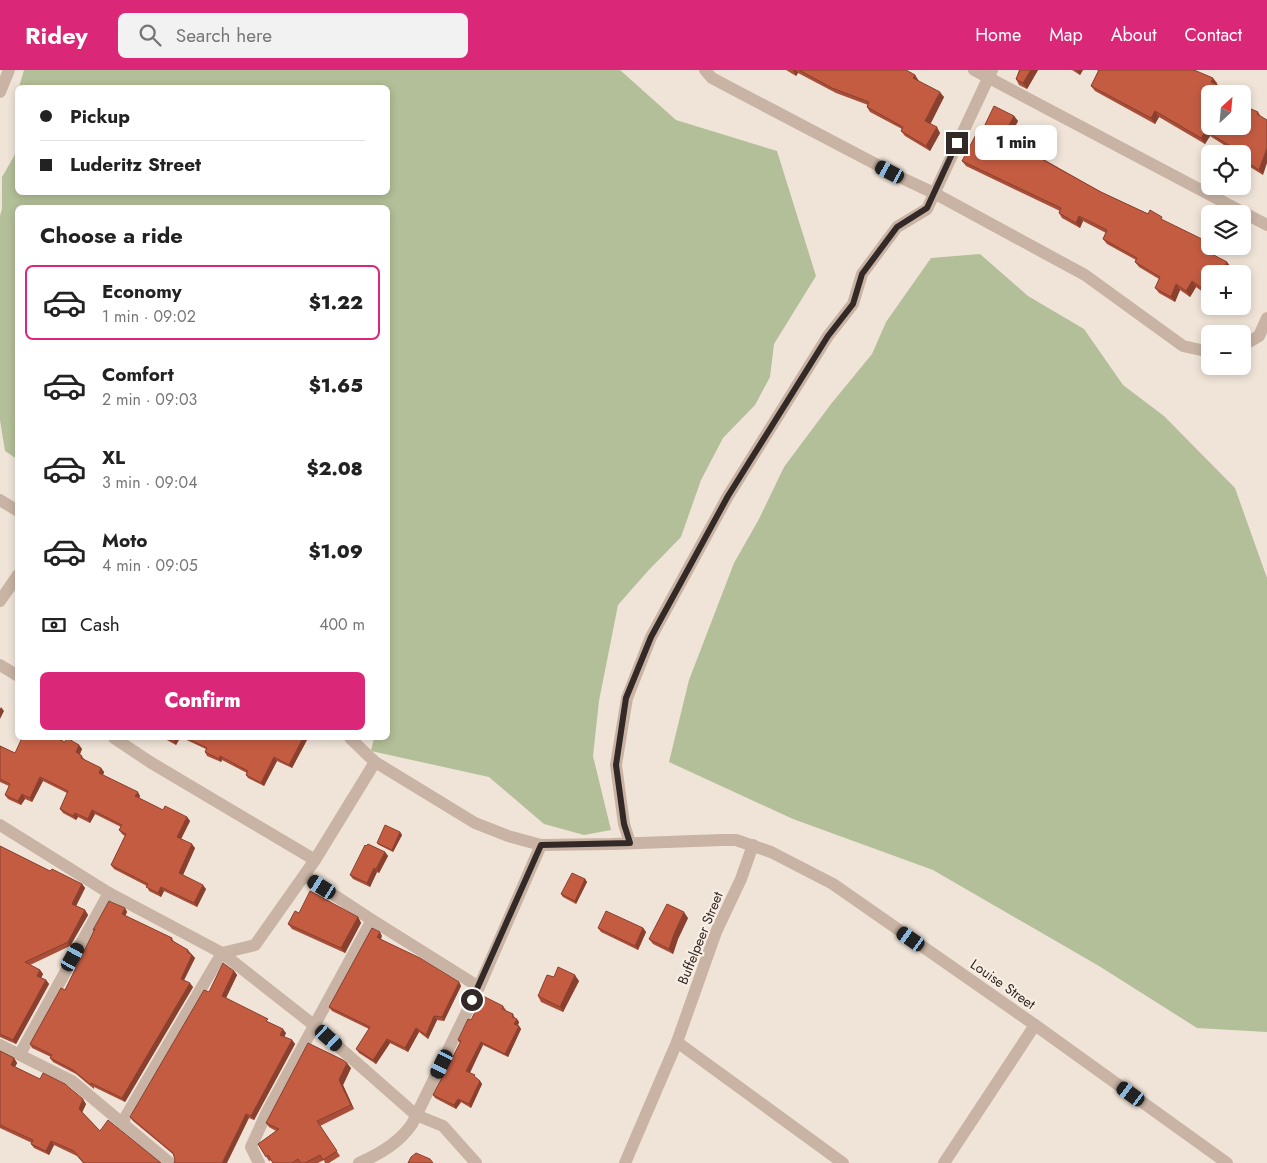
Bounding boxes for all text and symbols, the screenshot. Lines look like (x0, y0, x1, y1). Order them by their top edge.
search box (118, 13, 468, 58)
text: Ridey (25, 18, 88, 53)
icon: search (136, 21, 164, 49)
text: Search here (176, 22, 272, 49)
text: Home (975, 22, 1021, 48)
text: Map (1049, 22, 1083, 48)
text: About (1111, 22, 1156, 48)
text: Contact (1184, 22, 1242, 48)
north arrow (1201, 85, 1251, 135)
map controls (1201, 85, 1251, 375)
text: Pickup (70, 103, 130, 130)
callout: 1 min (974, 126, 1057, 160)
text: 1 min (996, 131, 1036, 154)
route end (946, 132, 968, 154)
button: locate (1201, 145, 1251, 195)
text: Luderitz Street (70, 151, 201, 178)
car (873, 158, 906, 186)
button: layers (1201, 205, 1251, 255)
text: Choose a ride (40, 219, 183, 251)
button: + (1201, 265, 1251, 315)
text: Economy (102, 278, 182, 305)
icon: car (42, 280, 87, 325)
text: $1.22 (309, 289, 363, 316)
text: 1 min · 09:02 (102, 305, 196, 328)
button: − (1201, 325, 1251, 375)
text: Comfort (102, 361, 174, 388)
icon: car (42, 363, 87, 408)
text: $1.65 (309, 372, 363, 399)
text: 2 min · 09:03 (102, 388, 197, 411)
text: XL (102, 444, 125, 471)
icon: car (42, 446, 87, 491)
text: $2.08 (306, 455, 363, 482)
text: 3 min · 09:04 (102, 471, 198, 494)
text: Moto (102, 527, 147, 554)
icon: car (42, 529, 87, 574)
text: $1.09 (309, 538, 363, 565)
text: 4 min · 09:05 (102, 554, 198, 577)
icon: cash (40, 611, 68, 639)
text: Cash (80, 611, 120, 638)
text: 400 m (319, 613, 365, 636)
button: Confirm (40, 672, 365, 730)
car (305, 873, 338, 901)
street label: Buffelpeer Street (672, 888, 728, 987)
car (894, 924, 927, 954)
car (59, 940, 86, 974)
street label: Louise Street (966, 954, 1040, 1014)
route start (461, 989, 483, 1011)
car (312, 1022, 345, 1054)
car (428, 1047, 455, 1081)
car (1114, 1079, 1147, 1109)

